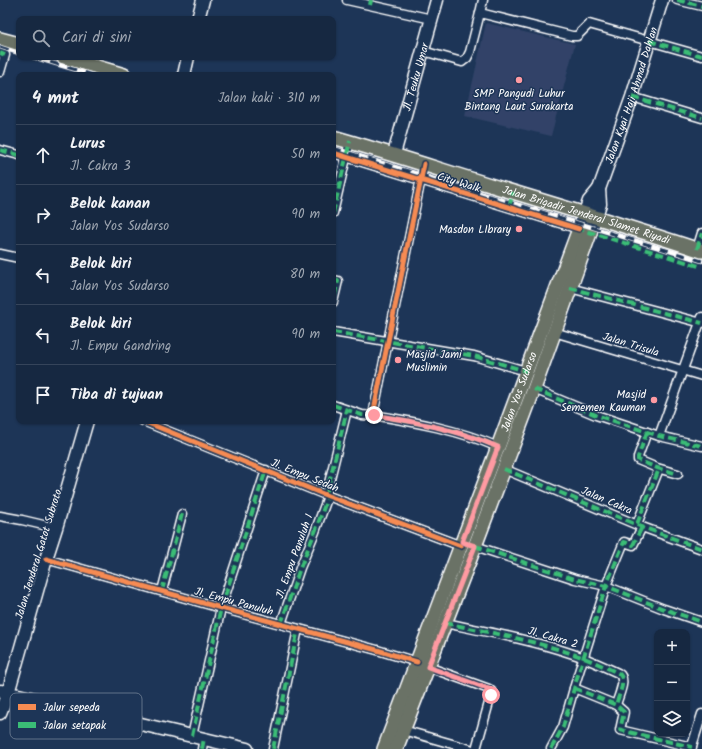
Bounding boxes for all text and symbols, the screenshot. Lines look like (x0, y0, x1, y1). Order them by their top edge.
search box (16, 16, 336, 60)
street label: Jalan Kyai Haji Ahmad Dahlan (601, 25, 663, 166)
text: Cari di sini (62, 26, 131, 50)
icon: search (30, 27, 52, 49)
street label: Jl. Teuku Umar (398, 40, 435, 113)
marker: SMP Pangudi Luhur Bintang Laut Surakarta (514, 75, 524, 85)
text: 4 mnt (32, 85, 79, 112)
place label: SMP Pangudi Luhur Bintang Laut Surakarta (465, 85, 573, 116)
text: Jalan kaki · 310 m (218, 88, 320, 109)
text: Lurus (70, 132, 105, 156)
icon: ahead (32, 144, 54, 166)
text: 50 m (291, 144, 320, 165)
text: Jl. Cakra 3 (70, 156, 131, 177)
street label: City Walk (435, 168, 483, 198)
street label: Jalan Brigadir Jenderal Slamet Riyadi (500, 181, 672, 250)
text: Belok kanan (70, 192, 150, 216)
icon: right (32, 204, 54, 226)
text: 90 m (292, 204, 320, 225)
text: Jalan Yos Sudarso (70, 216, 169, 237)
place label: Masdon LIbrary (439, 221, 512, 239)
marker: Masdon LIbrary (514, 224, 524, 234)
text: Belok kiri (70, 252, 131, 276)
icon: left (32, 264, 54, 286)
text: 80 m (290, 264, 320, 285)
text: Jalan Yos Sudarso (70, 276, 169, 297)
text: Belok kiri (70, 312, 131, 336)
icon: left (32, 324, 54, 346)
text: 90 m (292, 324, 320, 345)
street label: Jalan Trisula (600, 328, 661, 362)
text: Jl. Empu Gandring (70, 336, 171, 357)
place label: Masjid Jami Muslimin (406, 346, 462, 377)
street label: Jalan Yos Sudarso (496, 349, 543, 434)
marker: Masjid Jami Muslimin (393, 355, 403, 365)
text: Tiba di tujuan (70, 383, 163, 407)
icon: arrive (32, 384, 54, 406)
place label: Masjid Sememen Kauman (561, 386, 646, 417)
marker: Masjid Sememen Kauman (649, 395, 659, 405)
route end (365, 406, 383, 424)
street label: Jl. Empu Sedah (268, 454, 342, 498)
street label: Jalan Cakra (578, 482, 635, 520)
street label: Jalan Jenderal Gatot Subroto (11, 487, 67, 622)
street label: Jl. Empu Panuluh 1 (271, 511, 319, 601)
street label: Jl. Empu Panuluh (192, 583, 275, 621)
street label: Jl. Cakra 2 (526, 622, 580, 654)
map controls (654, 629, 690, 737)
button: + (654, 629, 690, 665)
button: − (654, 665, 690, 701)
route start (482, 686, 500, 704)
legend (10, 693, 142, 739)
text: Jalur sepeda (43, 699, 100, 717)
button: layers (654, 701, 690, 737)
text: Jalan setapak (43, 717, 107, 735)

